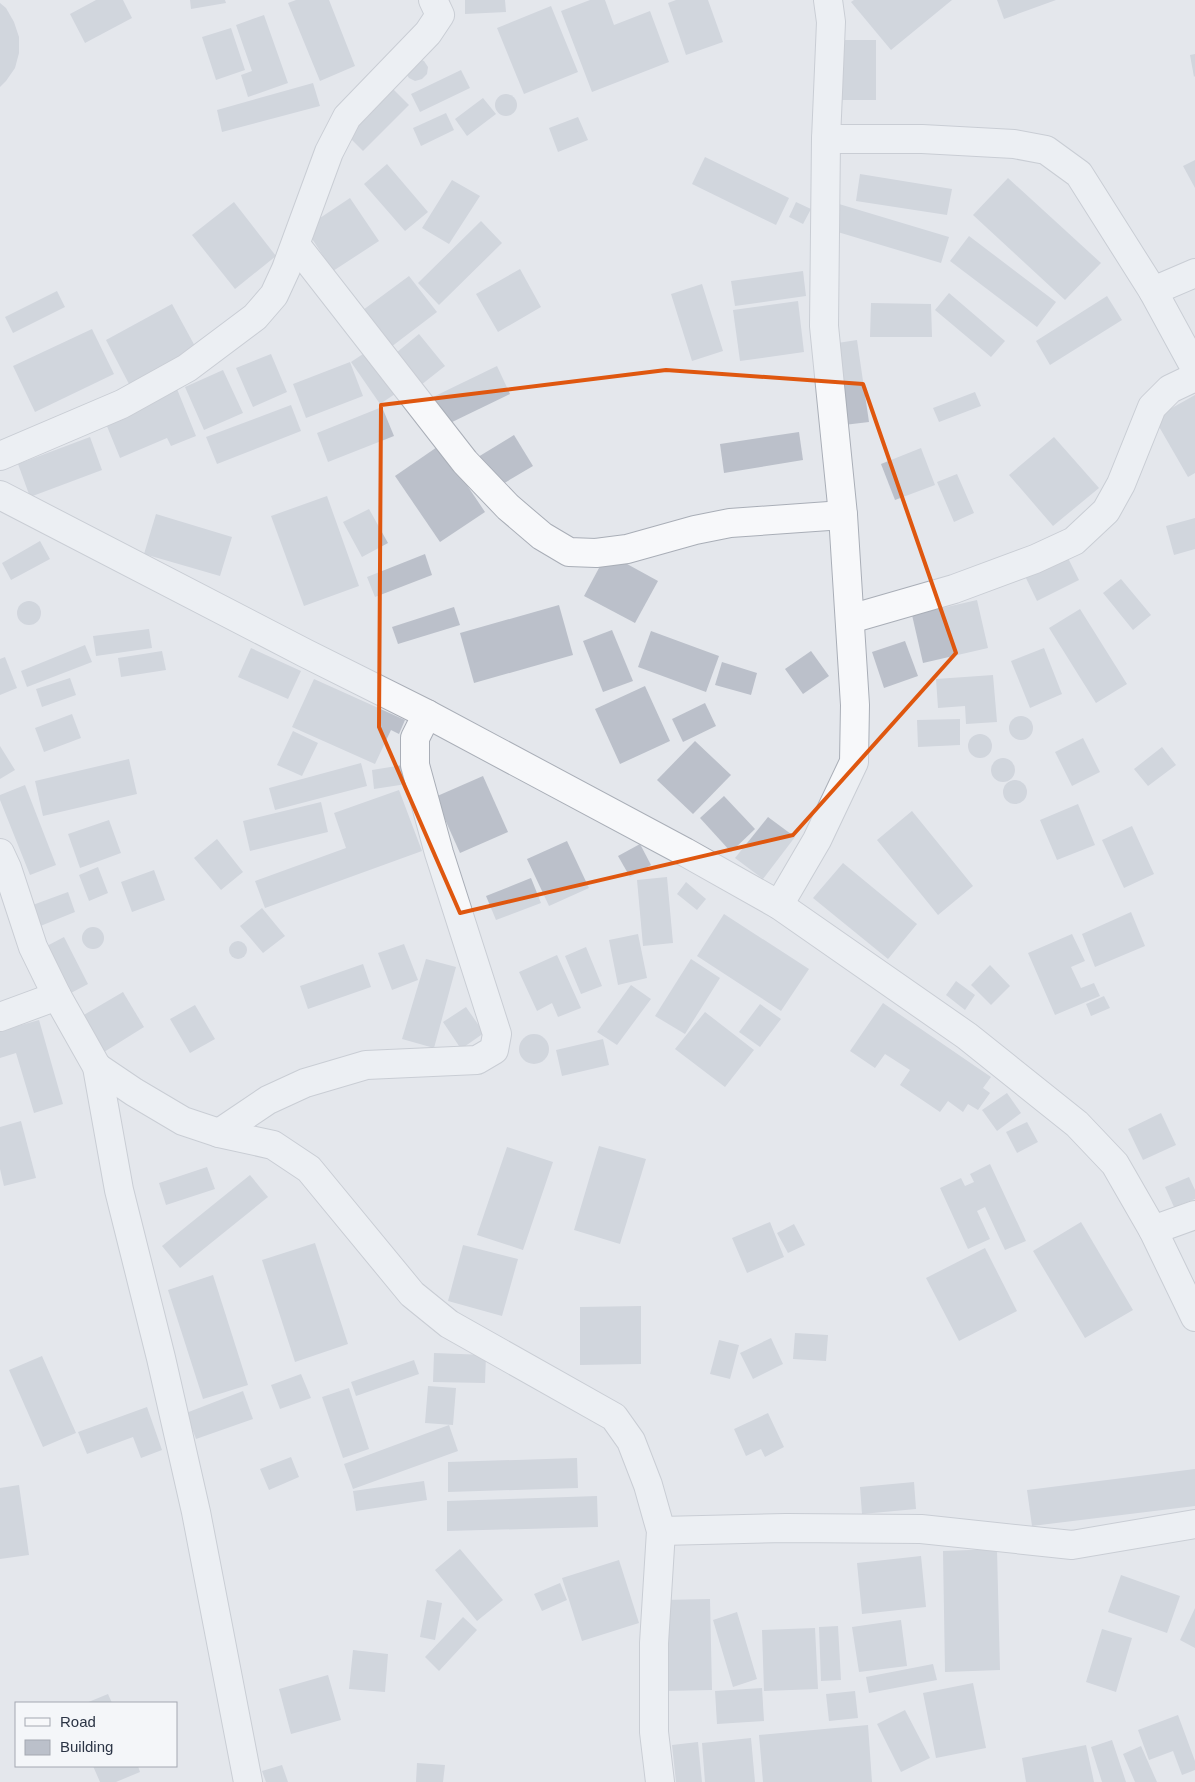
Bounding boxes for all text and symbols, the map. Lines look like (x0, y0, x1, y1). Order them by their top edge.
legend (15, 1702, 178, 1767)
text: Road (60, 1713, 96, 1730)
text: Building (60, 1738, 113, 1755)

